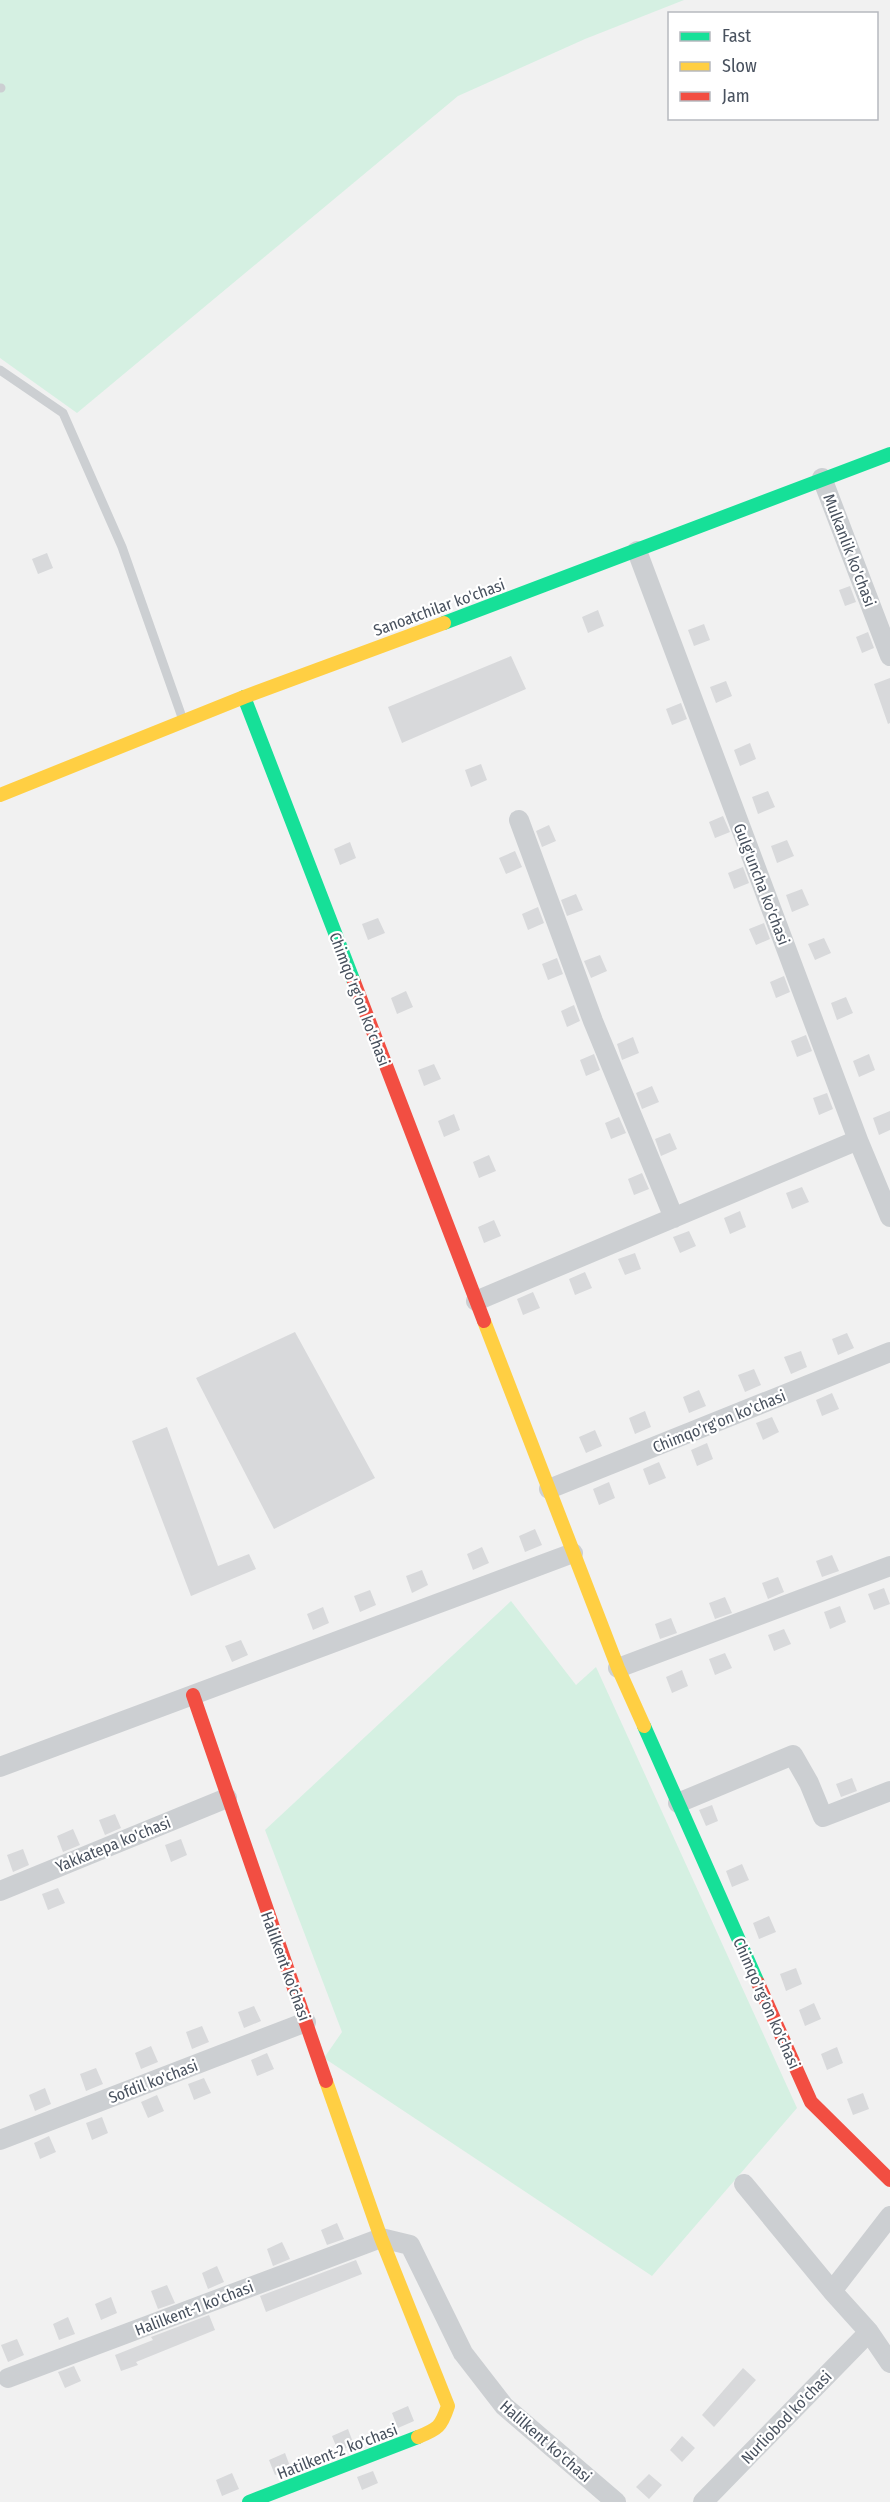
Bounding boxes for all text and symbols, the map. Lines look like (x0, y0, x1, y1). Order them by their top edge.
legend (668, 12, 878, 120)
text: Fast (722, 25, 751, 47)
text: Slow (722, 55, 757, 77)
text: Jam (722, 85, 750, 107)
street label: Mulkanlik ko'chasi (819, 491, 880, 609)
street label: Sanoatchilar ko'chasi (371, 575, 507, 640)
street label: Gulg'uncha ko'chasi (730, 821, 793, 948)
street label: Chimqo'rg'on ko'chasi (325, 930, 394, 1069)
street label: Chimqo'rg'on ko'chasi (650, 1386, 789, 1457)
street label: Yakkatepa ko'chasi (53, 1813, 174, 1876)
street label: Halilkent ko'chasi (257, 1909, 314, 2023)
street label: Chimqo'rg'on ko'chasi (729, 1935, 804, 2072)
street label: Sofdil ko'chasi (106, 2056, 201, 2107)
street label: Halilkent-1 ko'chasi (132, 2277, 256, 2340)
street label: Nurliobod ko'chasi (737, 2367, 836, 2468)
street label: Halilkent ko'chasi (496, 2396, 595, 2486)
street label: Hatilkent-2 ko'chasi (274, 2420, 400, 2483)

